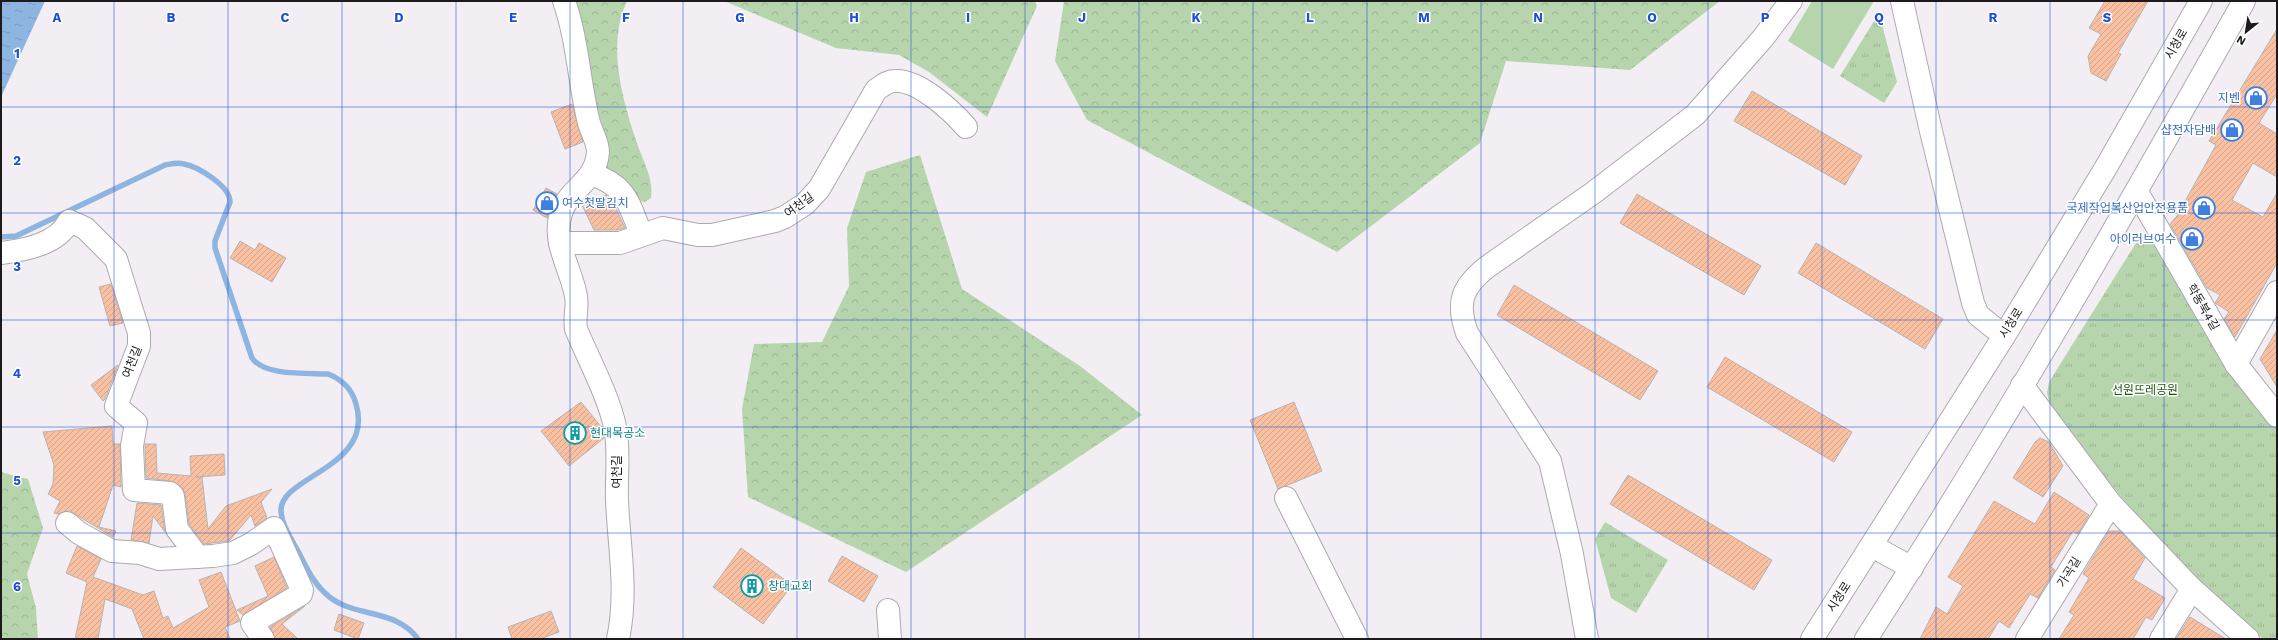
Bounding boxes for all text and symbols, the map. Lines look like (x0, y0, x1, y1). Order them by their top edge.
text: A (53, 10, 62, 25)
text: B (167, 10, 176, 25)
text: C (281, 10, 290, 25)
text: D (394, 10, 404, 25)
text: E (509, 10, 517, 25)
text: F (622, 10, 630, 25)
text: G (735, 10, 745, 25)
text: H (849, 10, 859, 25)
text: I (966, 10, 970, 25)
text: J (1078, 10, 1086, 25)
text: K (1191, 10, 1201, 25)
text: L (1306, 10, 1314, 25)
text: M (1418, 10, 1430, 25)
text: N (1533, 10, 1543, 25)
text: O (1647, 10, 1657, 25)
text: P (1761, 10, 1770, 25)
text: Q (1874, 10, 1884, 25)
text: R (1989, 10, 1998, 25)
text: S (2103, 10, 2112, 25)
north arrow (2226, 12, 2266, 52)
street label: 시청로 (2162, 26, 2190, 62)
text: N (2234, 33, 2248, 48)
text: 1 (14, 46, 20, 61)
shop icon: 지벤 (2243, 85, 2269, 111)
place label: 지벤 (2218, 91, 2240, 105)
shop icon: 샵전자담배 (2219, 117, 2245, 143)
place label: 샵전자담배 (2161, 123, 2216, 137)
text: 2 (13, 153, 21, 168)
shop icon: 여수첫딸김치 (534, 190, 560, 216)
street label: 여천길 (781, 190, 817, 220)
shop icon: 국제작업복산업안전용품 (2191, 195, 2217, 221)
place label: 여수첫딸김치 (562, 196, 628, 210)
place label: 국제작업복산업안전용품 (2067, 201, 2188, 215)
shop icon: 아이러브여수 (2179, 226, 2205, 252)
place label: 아이러브여수 (2110, 232, 2176, 246)
text: 3 (13, 259, 21, 274)
street label: 학동북4길 (2184, 281, 2222, 333)
street label: 시청로 (1996, 305, 2026, 341)
street label: 여천길 (120, 344, 144, 380)
text: 4 (13, 366, 22, 381)
park label: 선원뜨레공원 (2112, 383, 2178, 397)
building icon: 현대목공소 (562, 420, 588, 446)
place label: 현대목공소 (590, 426, 645, 440)
street label: 여천길 (610, 455, 624, 489)
text: 5 (13, 473, 21, 488)
street label: 가곡길 (2054, 554, 2084, 590)
building icon: 창대교회 (739, 573, 765, 599)
text: 6 (13, 579, 21, 594)
place label: 창대교회 (768, 579, 812, 593)
street label: 시청로 (1824, 579, 1854, 615)

